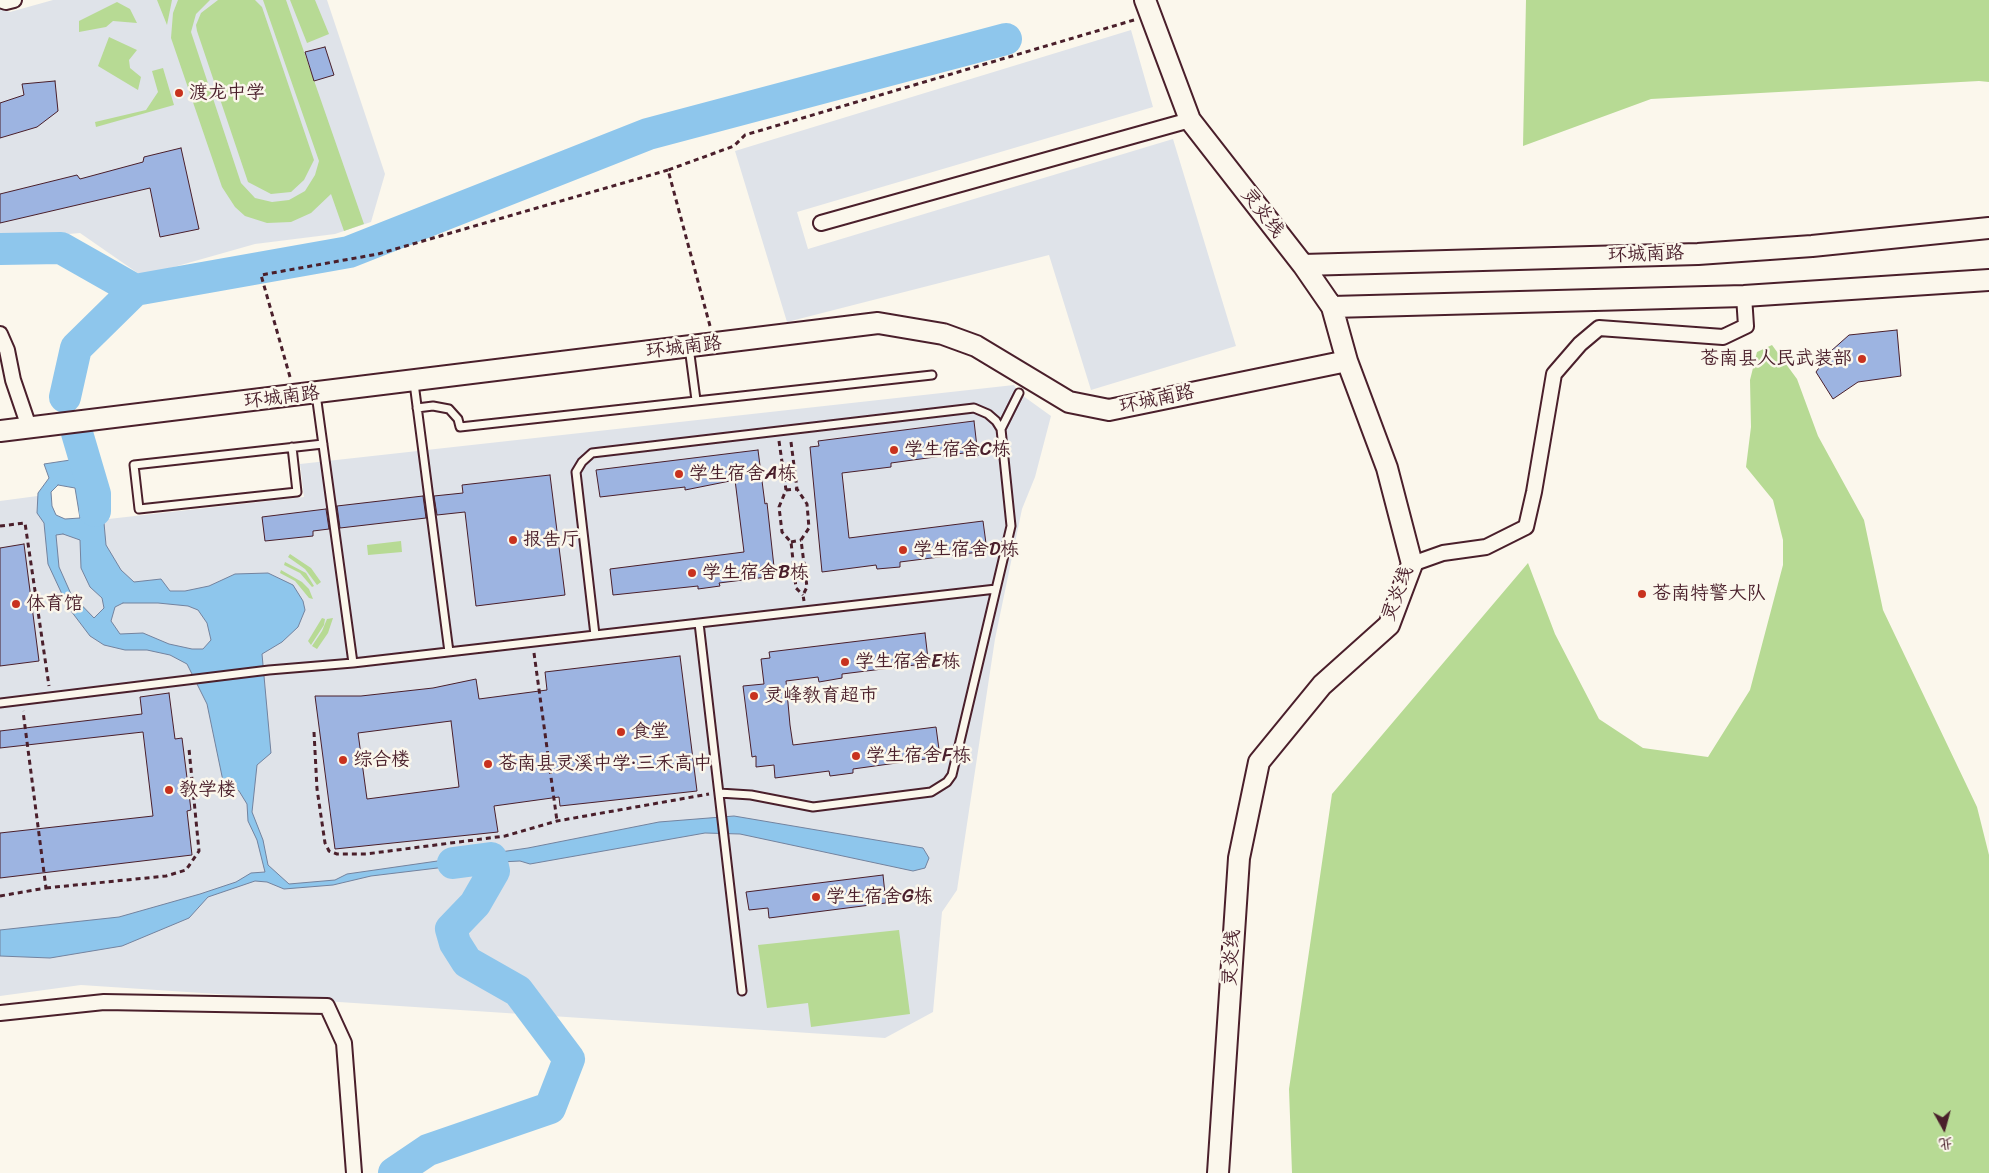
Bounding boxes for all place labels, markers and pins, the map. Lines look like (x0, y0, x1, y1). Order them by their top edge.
place label: 渡龙中学 (189, 82, 265, 104)
marker: 渡龙中学 (173, 87, 185, 99)
place label: 苍南县人民武装部 (1700, 348, 1852, 370)
marker: 苍南县人民武装部 (1856, 353, 1868, 365)
place label: 学生宿舍C栋 (904, 439, 1011, 461)
marker: 学生宿舍C栋 (888, 444, 900, 456)
place label: 学生宿舍A栋 (689, 463, 796, 485)
marker: 学生宿舍A栋 (673, 468, 685, 480)
place label: 报告厅 (523, 529, 580, 551)
marker: 报告厅 (507, 534, 519, 546)
place label: 学生宿舍D栋 (913, 539, 1019, 561)
marker: 学生宿舍D栋 (897, 544, 909, 556)
place label: 学生宿舍B栋 (702, 562, 809, 584)
marker: 学生宿舍B栋 (686, 567, 698, 579)
place label: 苍南特警大队 (1652, 583, 1766, 605)
marker: 苍南特警大队 (1636, 588, 1648, 600)
place label: 体育馆 (26, 593, 83, 615)
marker: 体育馆 (10, 598, 22, 610)
place label: 学生宿舍E栋 (855, 651, 961, 673)
marker: 学生宿舍E栋 (839, 656, 851, 668)
place label: 灵峰教育超市 (764, 685, 878, 707)
marker: 灵峰教育超市 (748, 690, 760, 702)
place label: 食堂 (631, 721, 669, 743)
marker: 食堂 (615, 726, 627, 738)
place label: 学生宿舍F栋 (866, 745, 971, 767)
place label: 综合楼 (353, 749, 410, 771)
marker: 学生宿舍F栋 (850, 750, 862, 762)
place label: 苍南县灵溪中学·三禾高中 (498, 753, 712, 775)
marker: 综合楼 (337, 754, 349, 766)
marker: 苍南县灵溪中学·三禾高中 (482, 758, 494, 770)
place label: 教学楼 (179, 779, 236, 801)
marker: 教学楼 (163, 784, 175, 796)
place label: 学生宿舍G栋 (826, 886, 933, 908)
marker: 学生宿舍G栋 (810, 891, 822, 903)

